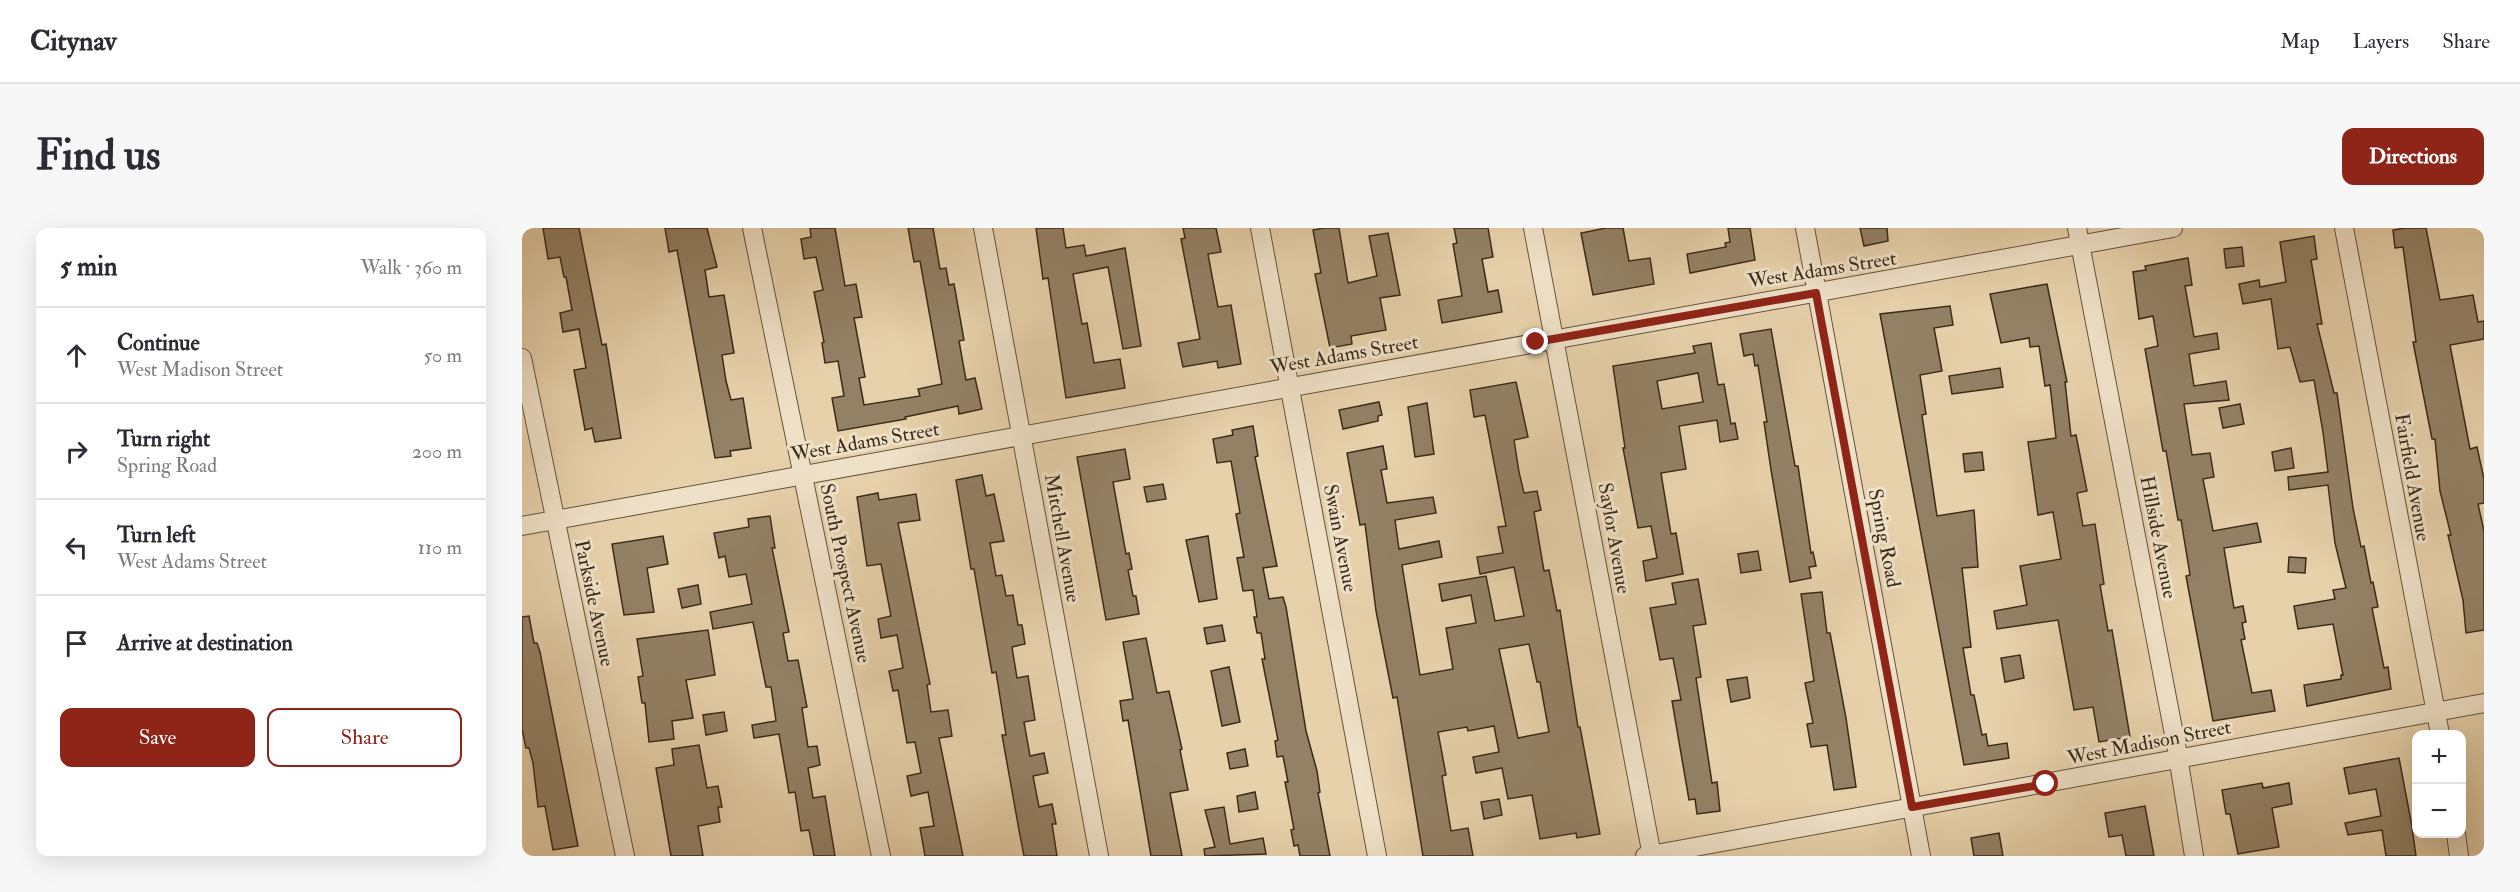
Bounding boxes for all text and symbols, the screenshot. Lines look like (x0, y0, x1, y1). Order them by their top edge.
text: Citynav (30, 24, 117, 59)
text: Map (2280, 28, 2320, 55)
text: Layers (2353, 28, 2409, 55)
text: Share (2442, 28, 2490, 55)
button: Directions (2342, 128, 2484, 185)
text: Find us (36, 130, 160, 182)
street label: West Adams Street (1745, 245, 1899, 294)
text: 5 min (60, 251, 117, 283)
text: Walk · 360 m (360, 255, 462, 280)
route end (1522, 328, 1548, 354)
text: Continue (117, 329, 200, 357)
street label: West Adams Street (1267, 329, 1421, 380)
icon: ahead (60, 339, 93, 372)
text: 50 m (423, 343, 462, 368)
text: West Madison Street (117, 357, 283, 382)
street label: Fairfield Avenue (2389, 411, 2436, 543)
street label: West Adams Street (788, 416, 942, 467)
text: Turn right (117, 425, 210, 453)
icon: right (60, 435, 93, 468)
text: 200 m (412, 439, 462, 464)
text: Spring Road (117, 453, 217, 478)
street label: Mitchell Avenue (1039, 472, 1086, 604)
street label: Hillside Avenue (2134, 474, 2183, 601)
street label: South Prospect Avenue (813, 481, 877, 665)
street label: Saylor Avenue (1592, 481, 1637, 595)
street label: Swain Avenue (1318, 482, 1363, 594)
street label: Spring Road (1862, 487, 1906, 590)
text: Turn left (117, 521, 196, 549)
icon: left (60, 531, 93, 564)
text: 110 m (418, 535, 462, 560)
street label: Parkside Avenue (569, 538, 620, 669)
text: West Adams Street (117, 549, 267, 574)
icon: arrive (60, 627, 93, 660)
text: Arrive at destination (117, 629, 293, 657)
button: Save (60, 708, 255, 767)
button: Share (267, 708, 462, 767)
street label: West Madison Street (2064, 714, 2234, 771)
map controls (2412, 730, 2466, 838)
button: + (2412, 730, 2466, 784)
route start (2032, 770, 2058, 796)
button: − (2412, 784, 2466, 838)

